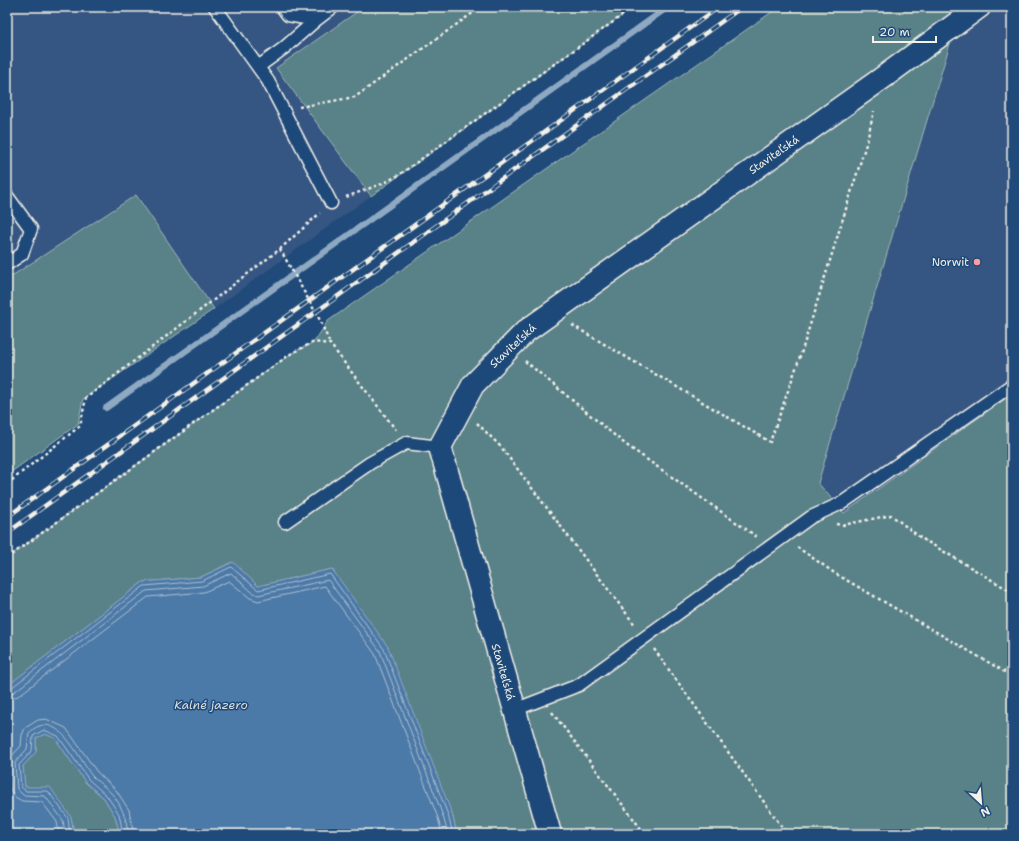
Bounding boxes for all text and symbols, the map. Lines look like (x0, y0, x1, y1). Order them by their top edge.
scale bar (873, 18, 936, 44)
text: 20 m (879, 24, 910, 40)
street label: Staviteľská (746, 132, 802, 178)
place label: Norwit (932, 255, 969, 270)
marker: Norwit (972, 257, 982, 267)
street label: Staviteľská (487, 321, 540, 371)
street label: Staviteľská (488, 642, 518, 702)
water label: Kalné jazero (174, 697, 248, 713)
north arrow (961, 783, 1001, 823)
text: N (978, 803, 992, 820)

